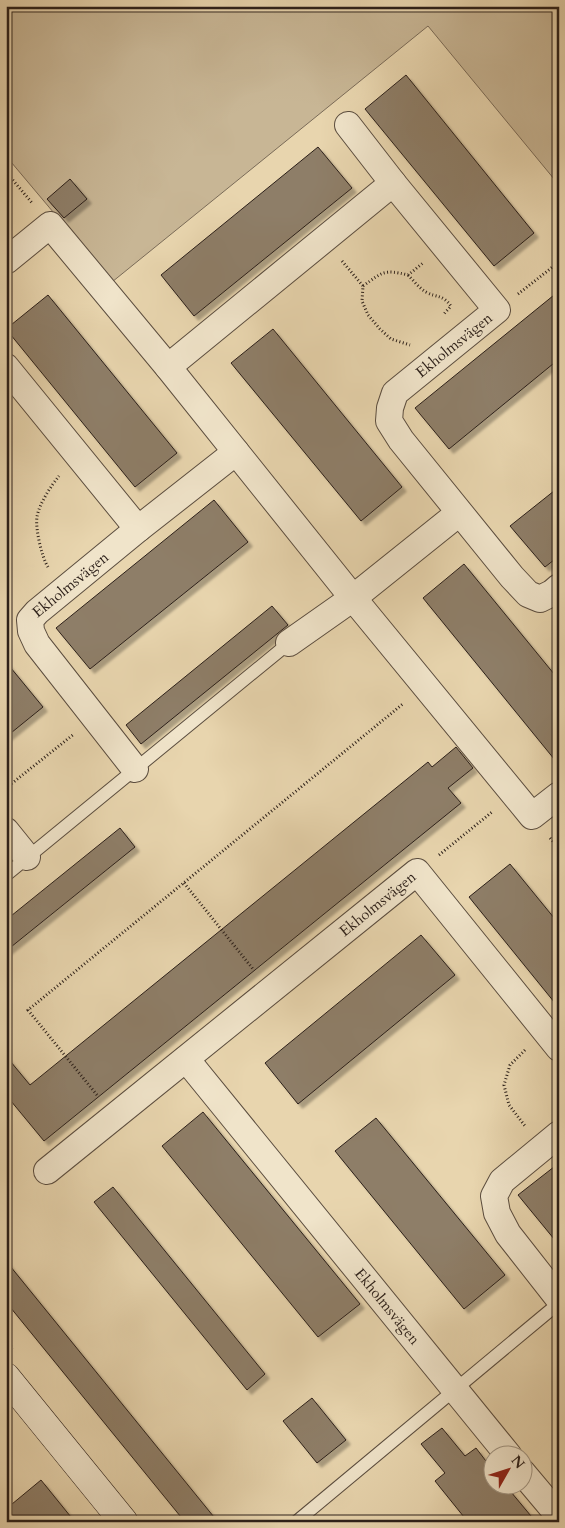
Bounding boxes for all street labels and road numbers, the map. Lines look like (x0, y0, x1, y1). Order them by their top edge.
street label: Ekholmsvägen (412, 308, 497, 382)
street label: Ekholmsvägen (28, 547, 113, 622)
street label: Ekholmsvägen (335, 867, 420, 941)
street label: Ekholmsvägen (350, 1264, 425, 1349)

